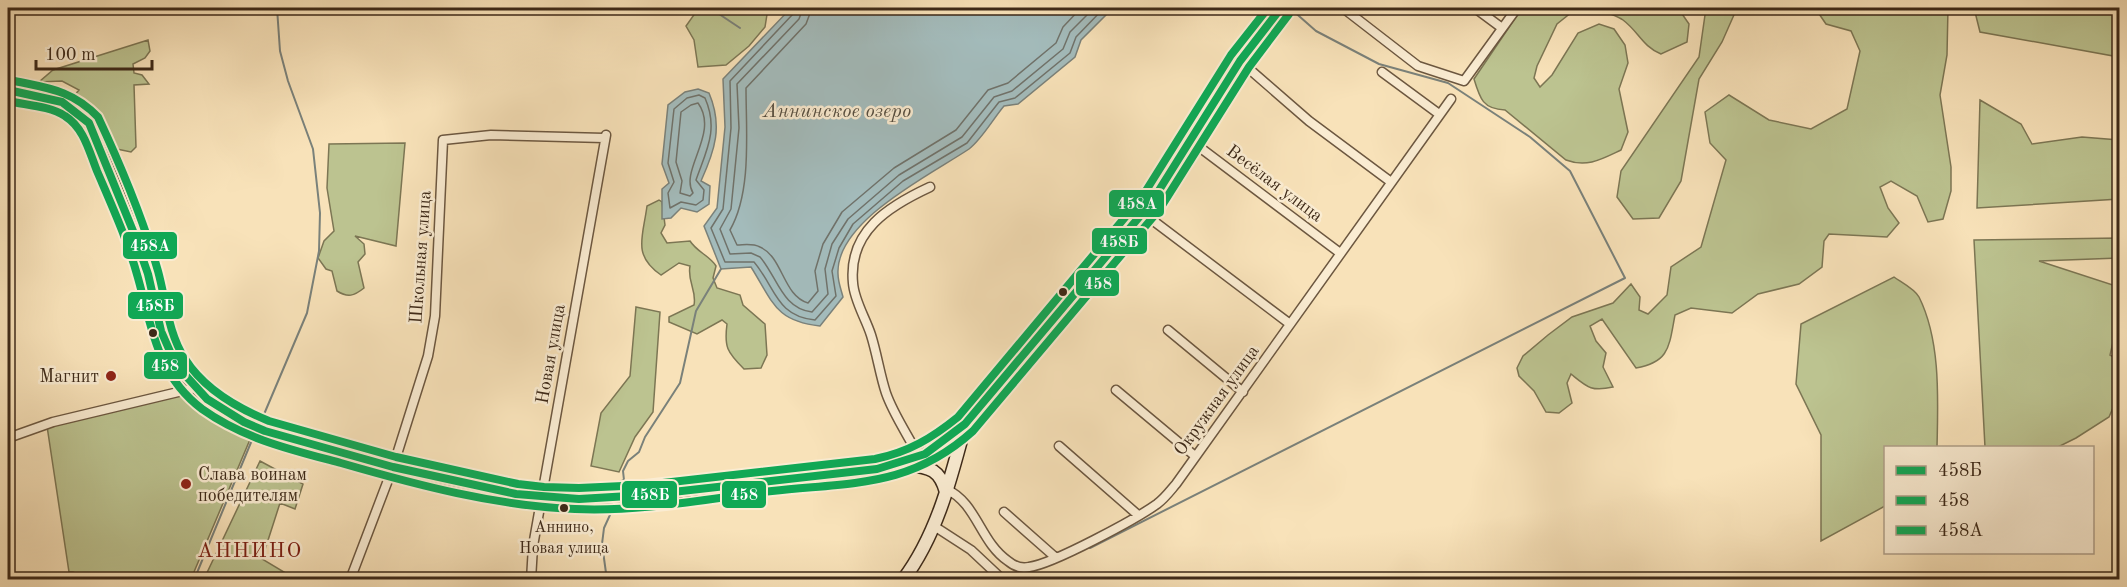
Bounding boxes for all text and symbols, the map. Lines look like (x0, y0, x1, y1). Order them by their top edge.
scale bar (36, 33, 152, 71)
text: 100 m (45, 46, 96, 64)
water label: Аннинское озеро (762, 102, 911, 122)
street label: Весёлая улица (1223, 142, 1326, 226)
line badge: 458А (1108, 189, 1165, 218)
street label: Школьная улица (407, 190, 435, 324)
text: 458А (1117, 197, 1157, 213)
line badge: 458Б (1091, 227, 1148, 255)
line badge: 458А (122, 231, 178, 260)
text: 458Б (1099, 235, 1139, 251)
text: 458А (130, 239, 170, 255)
line badge: 458 (1075, 269, 1120, 297)
text: 458 (1084, 277, 1112, 293)
unlabelled marker (1057, 286, 1069, 298)
line badge: 458Б (127, 291, 184, 320)
text: 458Б (135, 299, 175, 315)
street label: Новая улица (533, 303, 569, 406)
unlabelled marker (147, 327, 159, 339)
street label: Окружная улица (1171, 342, 1263, 459)
line badge: 458 (143, 351, 188, 380)
text: 458 (151, 359, 179, 375)
place label: Магнит (39, 368, 99, 386)
marker: Магнит (104, 369, 118, 383)
legend (1884, 446, 2094, 554)
text: 458Б (1938, 462, 1982, 480)
place label: Слава воинам победителям (198, 466, 307, 505)
marker: Слава воинам победителям (179, 477, 193, 491)
line badge: 458Б (621, 480, 678, 509)
line badge: 458 (721, 480, 767, 509)
text: 458Б (630, 488, 670, 504)
text: 458 (730, 488, 758, 504)
text: 458 (1938, 492, 1969, 510)
marker: Аннино, Новая улица (558, 502, 570, 514)
place label: Аннино, Новая улица (519, 520, 609, 557)
text: 458А (1938, 522, 1983, 540)
district label: АННИНО (197, 541, 303, 562)

